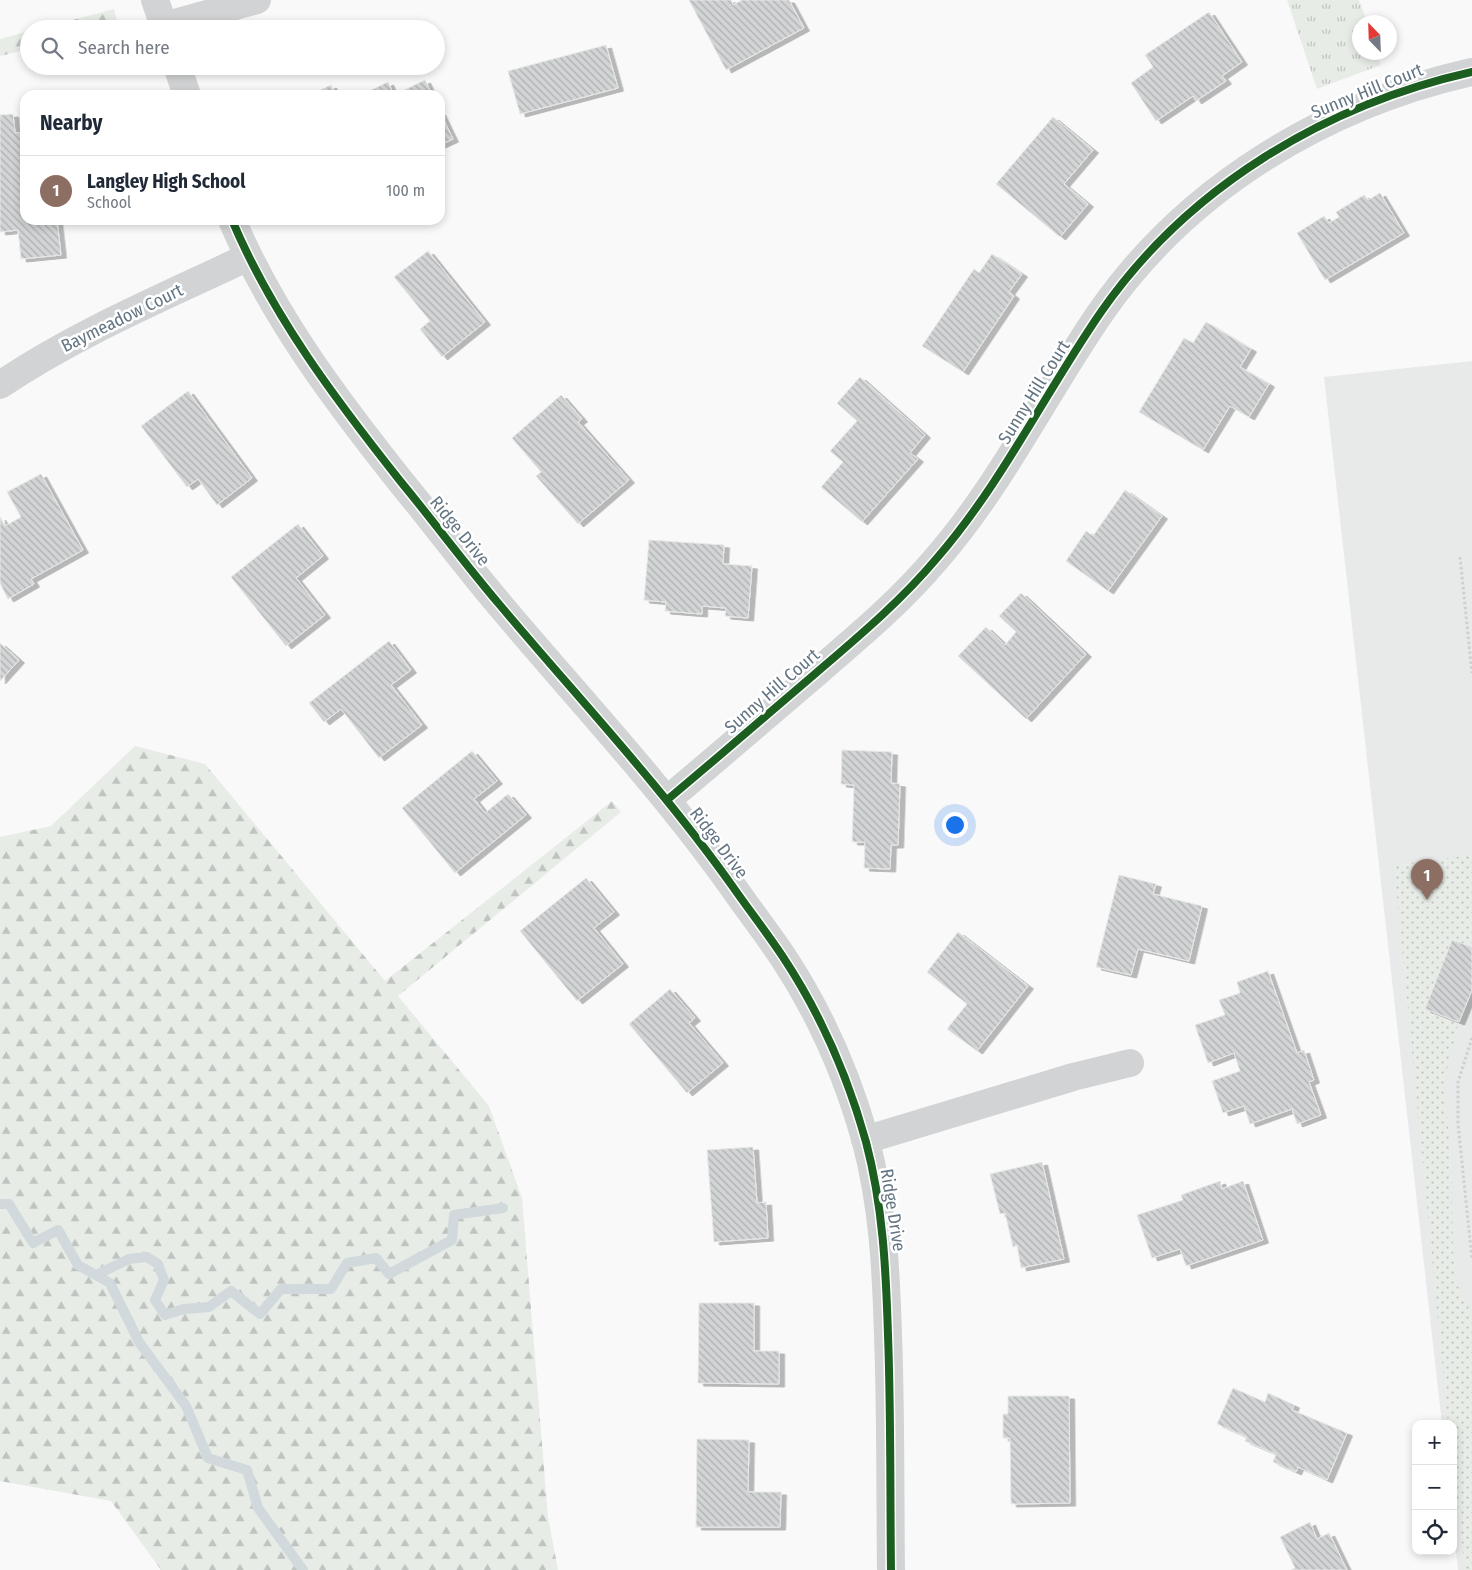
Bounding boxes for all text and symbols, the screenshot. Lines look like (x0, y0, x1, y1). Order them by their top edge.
north arrow (1352, 15, 1397, 60)
search box (20, 20, 445, 75)
icon: search (38, 34, 66, 62)
text: Search here (78, 36, 170, 59)
street label: Sunny Hill Court (1308, 59, 1426, 123)
text: Nearby (40, 110, 102, 136)
text: Langley High School (87, 170, 245, 193)
text: 1 (53, 181, 59, 200)
text: 100 m (386, 181, 425, 200)
text: School (87, 193, 131, 212)
street label: Baymeadow Court (57, 279, 187, 357)
street label: Sunny Hill Court (993, 336, 1075, 448)
street label: Ridge Drive (425, 492, 495, 570)
street label: Sunny Hill Court (720, 644, 824, 738)
street label: Ridge Drive (685, 803, 753, 883)
your location (942, 812, 968, 838)
pin: 1 (1411, 859, 1443, 900)
street label: Ridge Drive (876, 1167, 910, 1253)
map controls (1412, 1420, 1457, 1555)
button: + (1412, 1420, 1457, 1465)
button: − (1412, 1465, 1457, 1510)
button: locate (1412, 1510, 1457, 1555)

